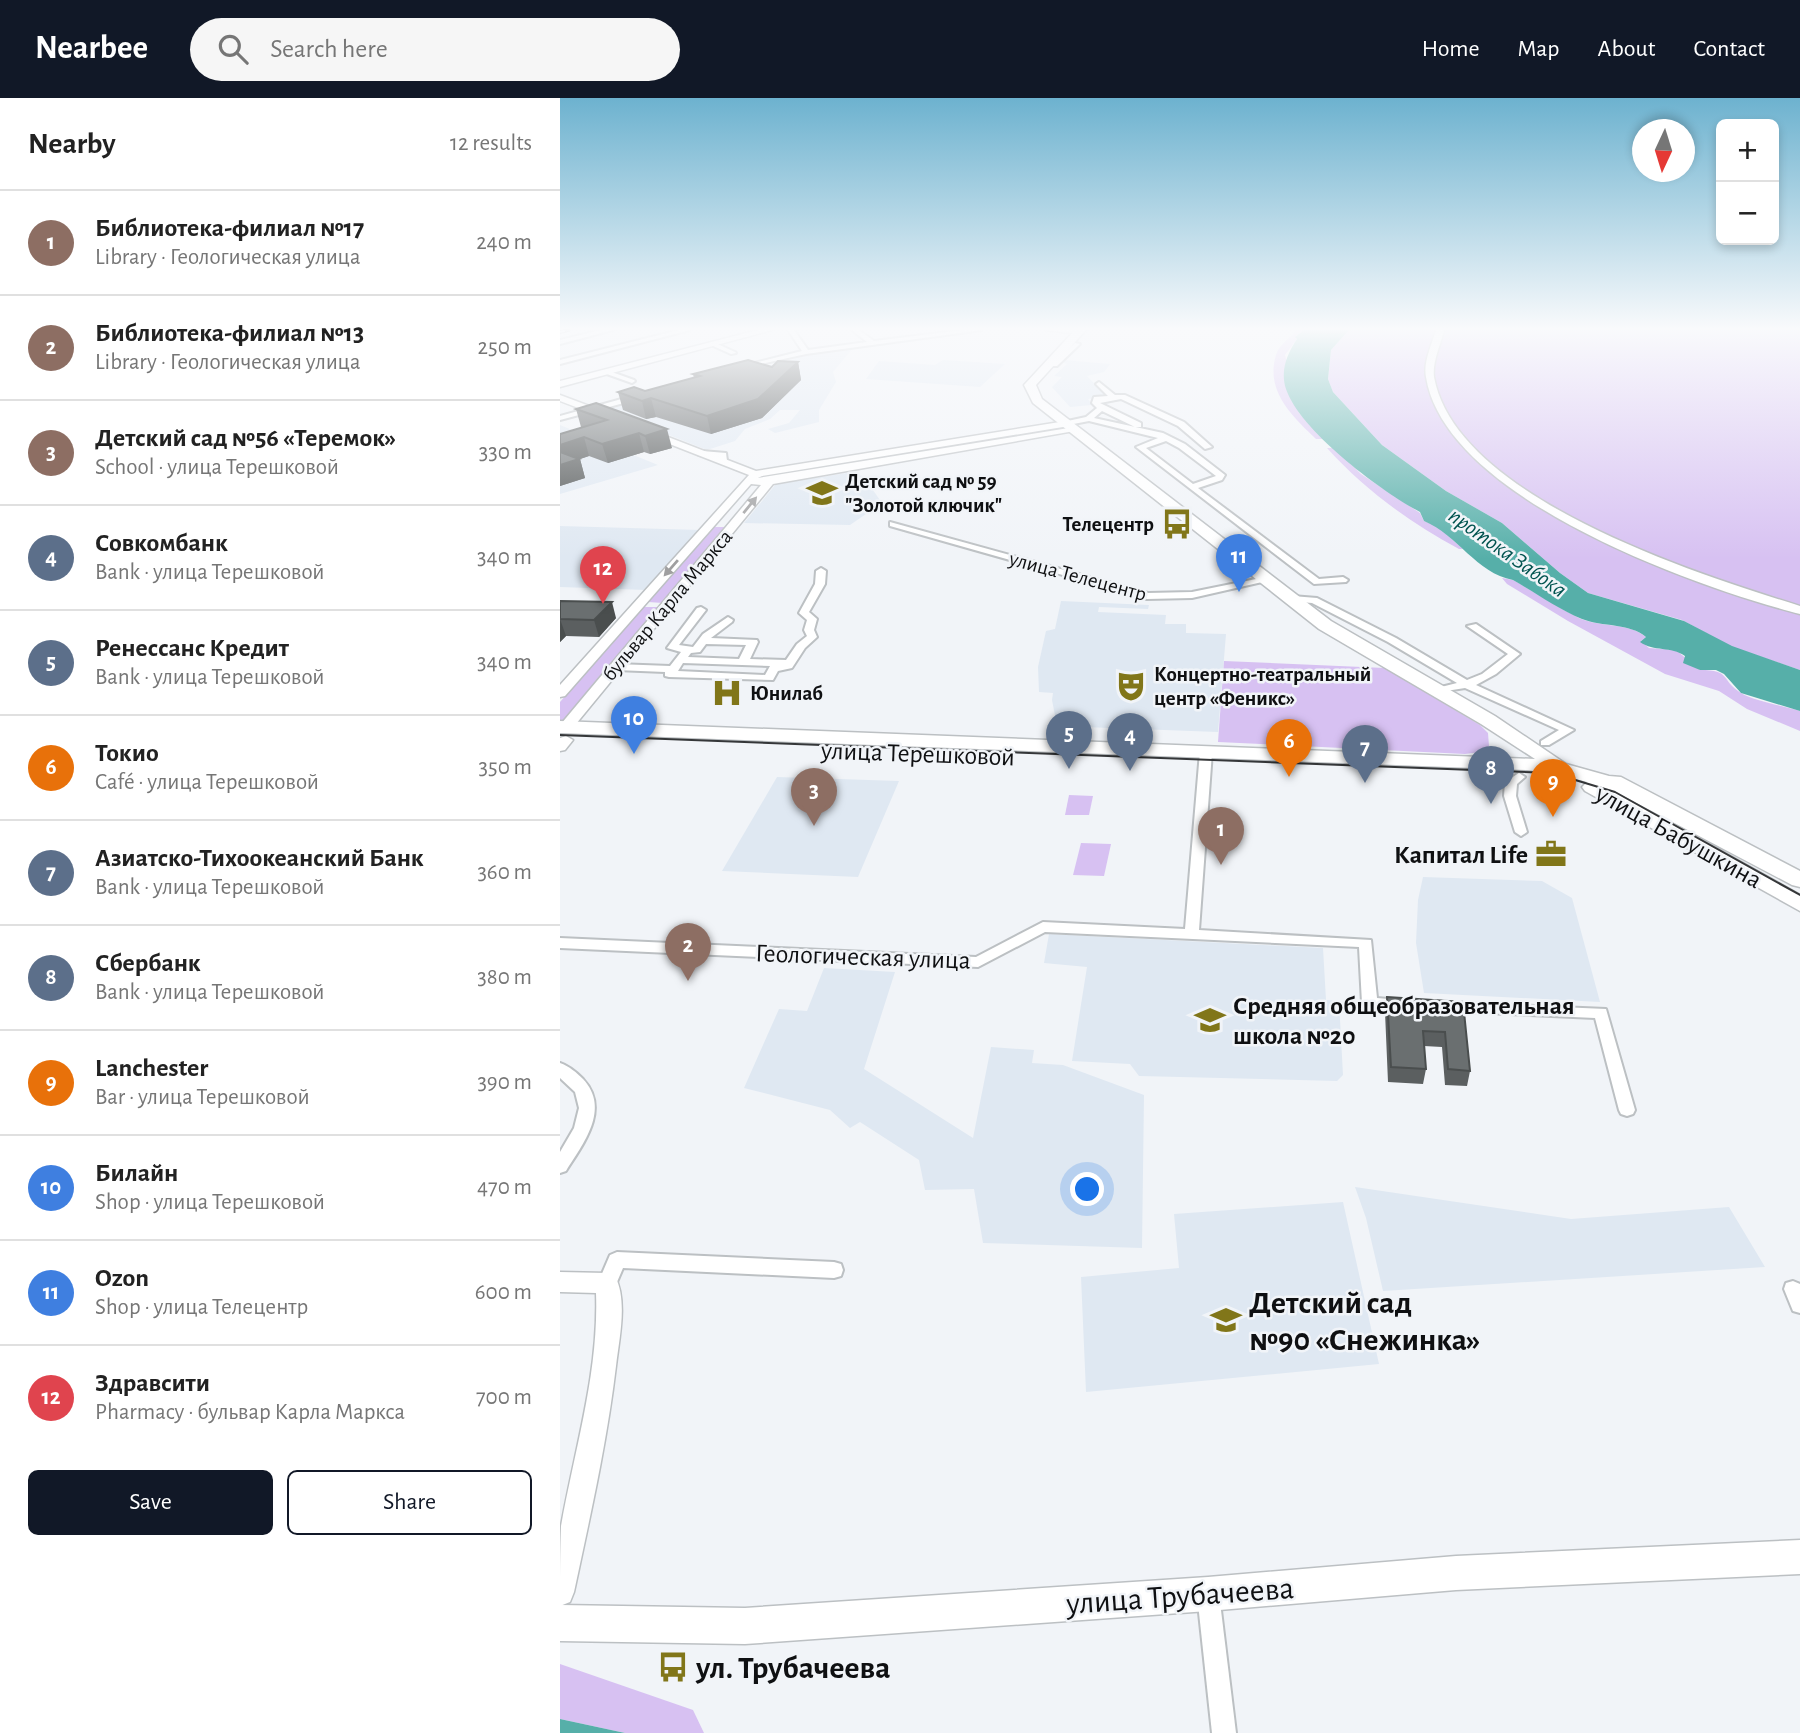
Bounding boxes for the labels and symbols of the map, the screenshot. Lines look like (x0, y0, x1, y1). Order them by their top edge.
north arrow (1632, 119, 1695, 182)
place label: Детский сад № 59 "Золотой ключик" (845, 471, 1002, 516)
school or university icon: Детский сад № 59 "Золотой ключик" (805, 476, 839, 510)
one-way arrow (742, 496, 757, 513)
water label: протока Забока (1444, 504, 1570, 602)
bus stop icon: Телецентр (1160, 507, 1194, 541)
place label: Телецентр (1062, 514, 1154, 535)
street label: бульвар Карла Маркса (598, 526, 737, 685)
pin: 11 (1216, 534, 1262, 592)
pin: 12 (580, 546, 626, 604)
street label: улица Телецентр (1006, 548, 1149, 605)
one-way arrow (663, 559, 679, 577)
place label: Концертно-театральный центр «Феникс» (1154, 664, 1371, 709)
theatre icon: Концертно-театральный центр «Феникс» (1114, 669, 1148, 703)
hospital icon: Юнилаб (710, 676, 744, 710)
place label: Юнилаб (750, 683, 823, 704)
pin: 10 (611, 696, 657, 754)
pin: 5 (1046, 711, 1092, 769)
pin: 4 (1107, 713, 1153, 771)
pin: 6 (1266, 719, 1312, 777)
pin: 7 (1342, 725, 1388, 783)
street label: улица Терешковой (820, 738, 1015, 770)
pin: 8 (1468, 746, 1514, 804)
pin: 9 (1530, 759, 1576, 817)
pin: 3 (791, 768, 837, 826)
street label: улица Бабушкина (1590, 780, 1766, 893)
pin: 1 (1198, 807, 1244, 865)
office icon: Капитал Life (1534, 837, 1568, 871)
place label: Капитал Life (1394, 842, 1528, 868)
pin: 2 (665, 923, 711, 981)
street label: Геологическая улица (755, 940, 971, 974)
place label: Средняя общеобразовательная школа №20 (1233, 993, 1575, 1049)
school or university icon: Средняя общеобразовательная школа №20 (1193, 1003, 1227, 1037)
your location (1070, 1172, 1104, 1206)
place label: Детский сад №90 «Снежинка» (1249, 1287, 1481, 1356)
school or university icon: Детский сад №90 «Снежинка» (1209, 1303, 1243, 1337)
street label: улица Трубачеева (1064, 1572, 1295, 1620)
bus stop icon: ул. Трубачеева (656, 1650, 690, 1684)
place label: ул. Трубачеева (695, 1652, 890, 1684)

